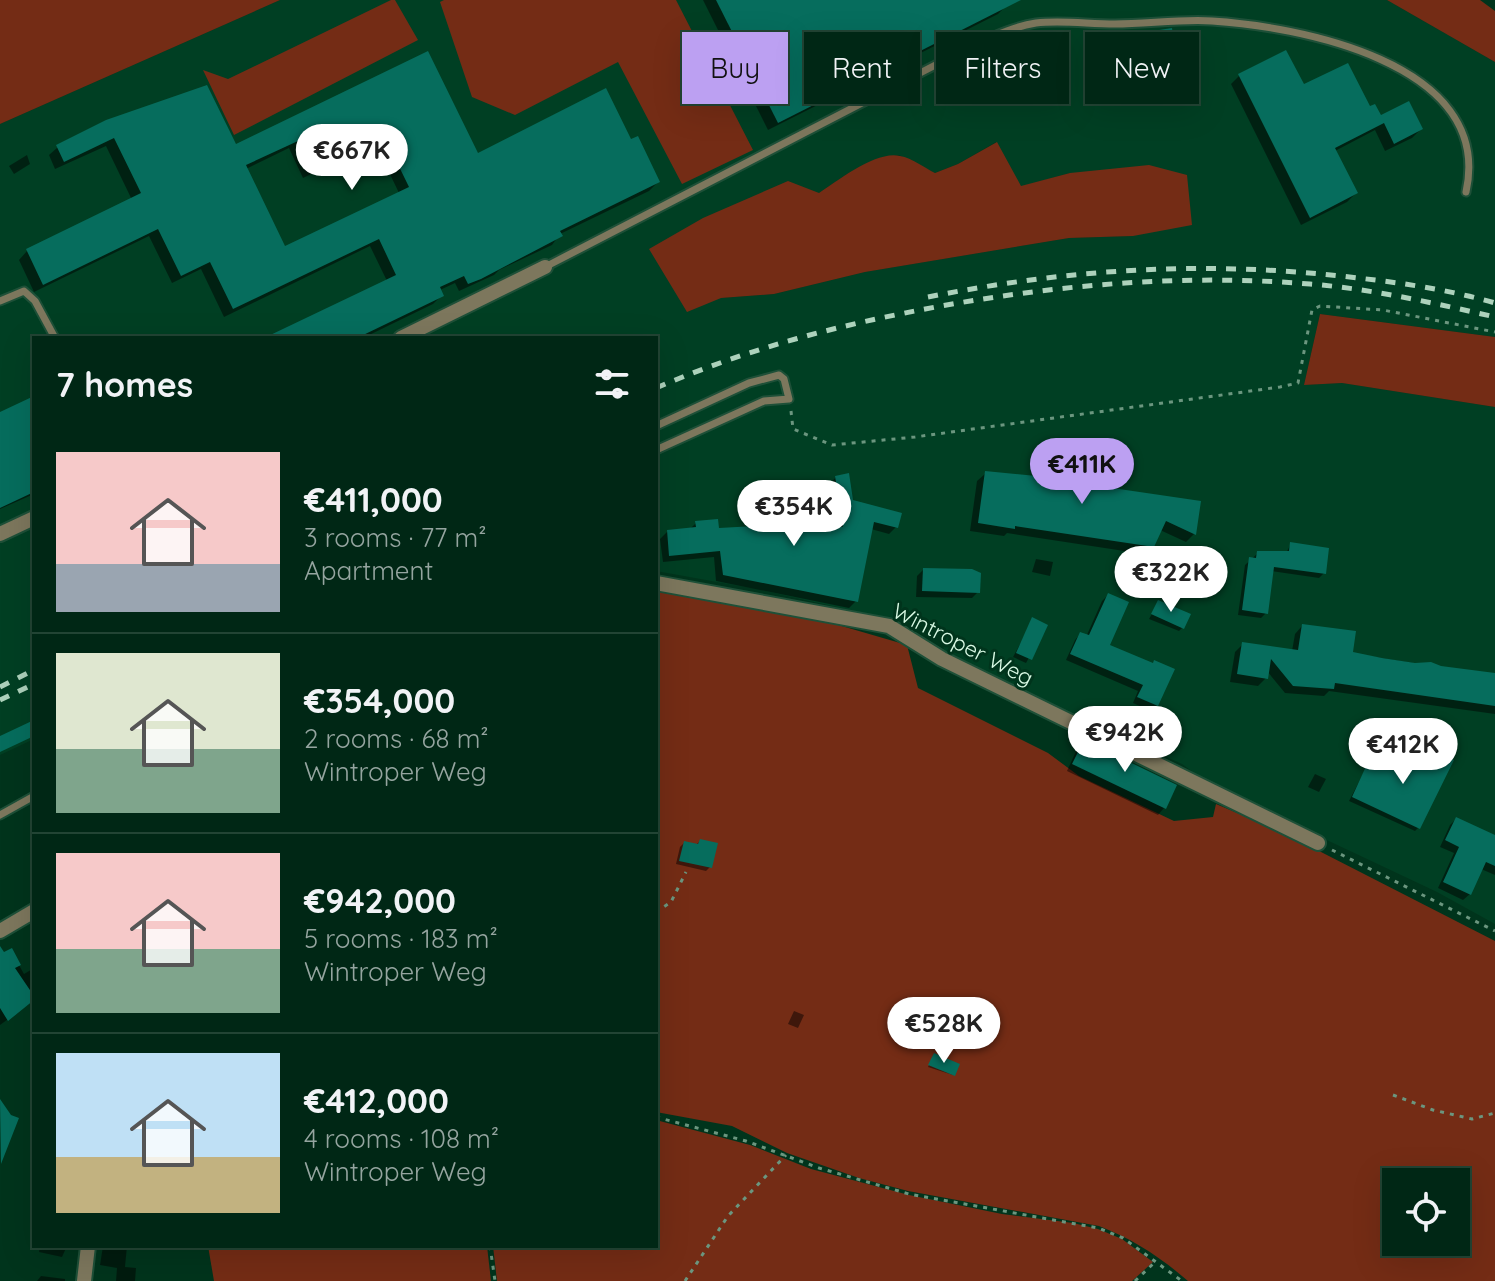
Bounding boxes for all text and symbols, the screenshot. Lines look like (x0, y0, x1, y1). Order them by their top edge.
chip: Buy (682, 32, 788, 104)
chip: Rent (804, 32, 920, 104)
chip: Filters (936, 32, 1069, 104)
chip: New (1085, 32, 1199, 104)
pin: €667K (296, 124, 408, 192)
text: €667K (314, 133, 390, 166)
icon: filters (590, 362, 634, 406)
text: 7 homes (56, 363, 193, 406)
pin: €411K (1026, 438, 1138, 506)
text: €411K (1048, 447, 1116, 480)
text: €411,000 (304, 478, 443, 521)
pin: €354K (738, 480, 850, 548)
icon: home (120, 484, 216, 580)
text: €354K (755, 489, 833, 522)
text: 3 rooms · 77 m² (304, 521, 486, 554)
pin: €322K (1115, 546, 1227, 614)
text: Apartment (304, 554, 433, 587)
text: €322K (1133, 555, 1209, 588)
street label: Wintroper Weg (888, 596, 1038, 692)
text: €354,000 (304, 679, 455, 722)
icon: home (120, 685, 216, 781)
pin: €942K (1069, 706, 1181, 774)
text: €942K (1086, 715, 1164, 748)
pin: €412K (1347, 718, 1459, 786)
text: 2 rooms · 68 m² (304, 722, 489, 755)
text: €412K (1367, 727, 1439, 760)
text: Wintroper Weg (304, 755, 487, 788)
text: €942,000 (304, 879, 456, 922)
icon: home (120, 885, 216, 981)
text: 5 rooms · 183 m² (304, 922, 498, 955)
text: Wintroper Weg (304, 955, 487, 988)
pin: €528K (888, 997, 1000, 1065)
text: €528K (905, 1006, 983, 1039)
text: €412,000 (304, 1079, 449, 1122)
icon: home (120, 1085, 216, 1181)
text: 4 rooms · 108 m² (304, 1122, 499, 1155)
text: Wintroper Weg (304, 1155, 487, 1188)
map controls (1382, 1168, 1470, 1256)
button: locate (1382, 1168, 1470, 1256)

